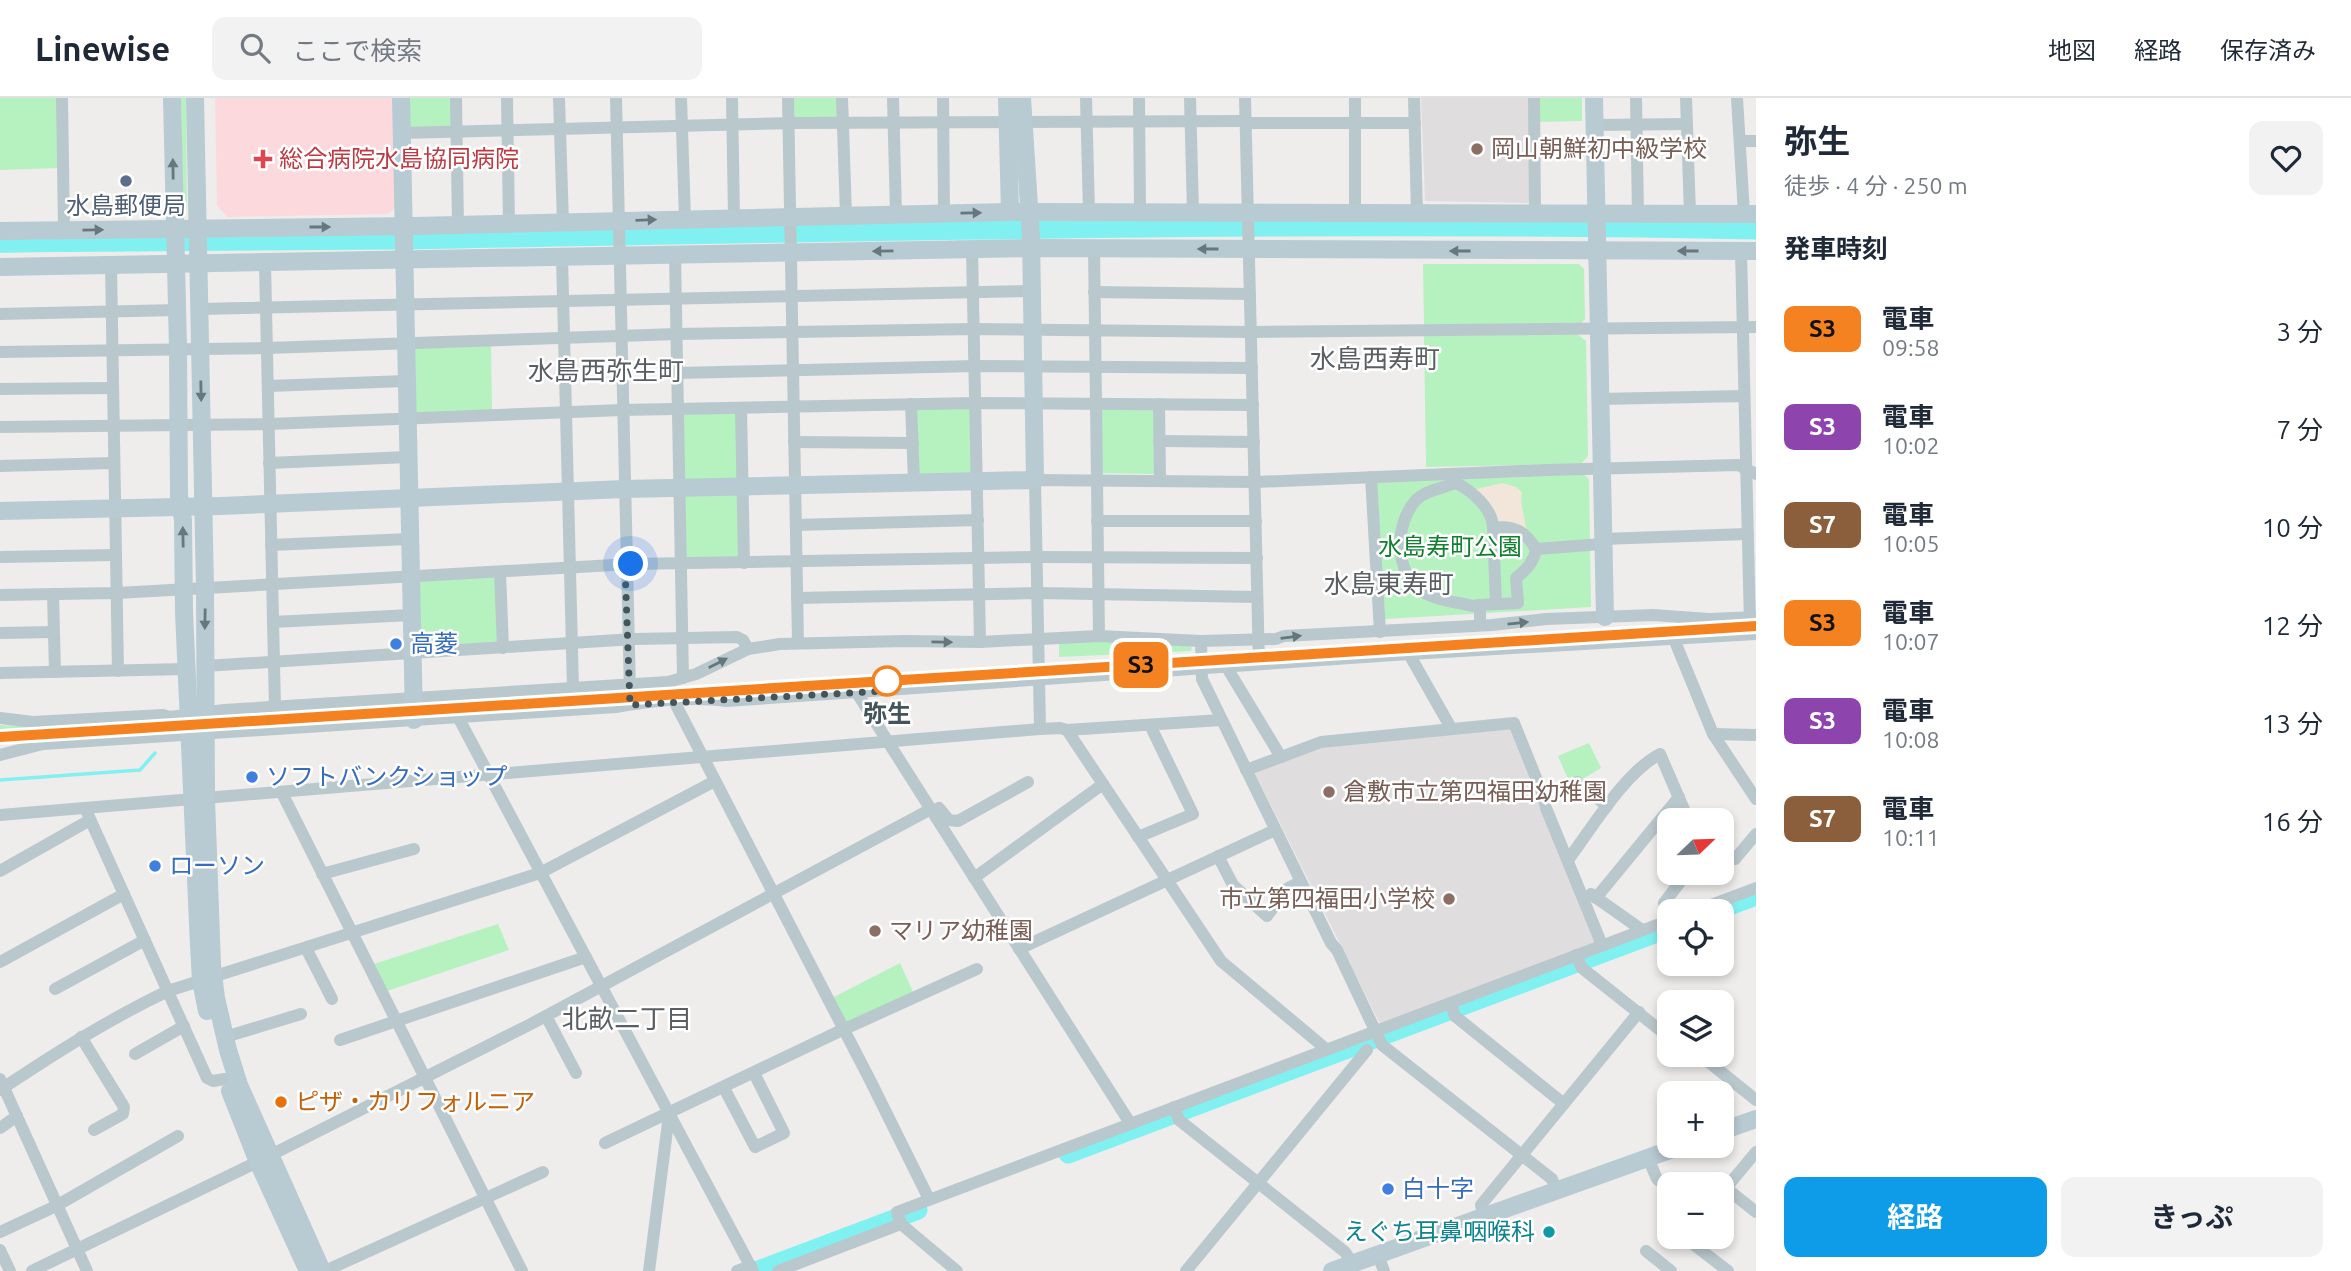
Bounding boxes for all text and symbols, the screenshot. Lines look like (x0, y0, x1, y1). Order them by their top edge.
search box (212, 17, 702, 80)
icon: search (236, 29, 274, 67)
text: Linewise (35, 30, 170, 67)
text: ここで検索 (292, 36, 422, 65)
text: 地図 (2048, 37, 2096, 64)
text: 経路 (2134, 37, 2182, 64)
text: 保存済み (2220, 37, 2316, 64)
button: heart (2249, 121, 2323, 195)
text: 弥生 (1784, 122, 1850, 159)
place label: 岡山朝鮮初中級学校 (1491, 135, 1707, 162)
marker: 岡山朝鮮初中級学校 (1469, 141, 1485, 157)
place label: 総合病院水島協同病院 (279, 145, 519, 172)
marker: 総合病院水島協同病院 (253, 149, 273, 169)
one-way arrow (167, 158, 179, 180)
marker: 水島郵便局 (118, 173, 134, 189)
text: 徒歩 · 4 分 · 250 m (1784, 173, 1968, 198)
place label: 水島郵便局 (66, 192, 186, 219)
one-way arrow (960, 207, 982, 218)
one-way arrow (635, 215, 657, 226)
one-way arrow (309, 221, 331, 233)
one-way arrow (82, 224, 104, 236)
text: 発車時刻 (1784, 234, 1888, 263)
one-way arrow (1197, 243, 1219, 255)
one-way arrow (872, 245, 894, 257)
one-way arrow (1449, 245, 1471, 256)
one-way arrow (1677, 245, 1699, 257)
text: 電車 (1882, 304, 1934, 333)
text: S3 (1809, 315, 1836, 342)
text: 3 分 (2276, 317, 2323, 346)
text: 09:58 (1882, 335, 1940, 360)
district label: 水島西寿町 (1310, 344, 1440, 373)
district label: 水島西弥生町 (528, 356, 684, 385)
one-way arrow (196, 380, 207, 402)
text: 電車 (1882, 402, 1934, 431)
text: S3 (1809, 413, 1836, 440)
text: 7 分 (2276, 415, 2323, 444)
text: 10:02 (1882, 433, 1940, 458)
text: 電車 (1882, 500, 1934, 529)
text: S7 (1809, 511, 1836, 538)
text: 10 分 (2262, 513, 2323, 542)
one-way arrow (177, 526, 189, 548)
text: 10:05 (1882, 531, 1940, 556)
park label: 水島寿町公園 (1378, 533, 1522, 560)
your location (613, 546, 648, 581)
district label: 水島東寿町 (1324, 569, 1454, 598)
text: 電車 (1882, 598, 1934, 627)
one-way arrow (199, 608, 211, 630)
text: S3 (1809, 609, 1836, 636)
text: 12 分 (2262, 611, 2323, 640)
one-way arrow (1507, 617, 1529, 628)
text: 10:07 (1882, 629, 1940, 654)
place label: 高菱 (410, 630, 458, 657)
one-way arrow (1280, 631, 1302, 642)
marker: 高菱 (388, 636, 404, 652)
one-way arrow (931, 636, 953, 647)
line badge: S3 (1110, 642, 1172, 688)
text: S3 (1127, 651, 1155, 678)
one-way arrow (708, 657, 728, 669)
marker: 弥生 (872, 666, 902, 696)
text: 電車 (1882, 696, 1934, 725)
place label: 弥生 (863, 700, 911, 727)
text: S3 (1809, 707, 1836, 734)
text: 13 分 (2262, 709, 2323, 738)
text: 10:08 (1882, 727, 1940, 752)
place label: ソフトバンクショップ (266, 763, 507, 790)
marker: ソフトバンクショップ (244, 769, 260, 785)
place label: 倉敷市立第四福田幼稚園 (1343, 778, 1607, 805)
marker: 倉敷市立第四福田幼稚園 (1321, 784, 1337, 800)
text: 電車 (1882, 794, 1934, 823)
text: S7 (1809, 805, 1836, 832)
text: 16 分 (2262, 807, 2323, 836)
north arrow (1657, 808, 1734, 886)
map controls (1657, 808, 1734, 1249)
text: 10:11 (1882, 825, 1940, 850)
place label: ローソン (169, 852, 265, 879)
marker: ローソン (147, 858, 163, 874)
place label: 市立第四福田小学校 (1219, 885, 1435, 912)
marker: 市立第四福田小学校 (1441, 891, 1457, 907)
button: locate (1657, 899, 1734, 976)
place label: マリア幼稚園 (889, 917, 1033, 944)
marker: マリア幼稚園 (867, 923, 883, 939)
button: layers (1657, 990, 1734, 1067)
district label: 北畝二丁目 (562, 1004, 692, 1033)
button: + (1657, 1081, 1734, 1158)
place label: ピザ・カリフォルニア (295, 1088, 535, 1115)
marker: ピザ・カリフォルニア (273, 1094, 289, 1110)
button: − (1657, 1172, 1734, 1249)
place label: 白十字 (1402, 1175, 1474, 1202)
button: 経路 (1784, 1177, 2047, 1257)
button: きっぷ (2061, 1177, 2323, 1257)
marker: 白十字 (1380, 1181, 1396, 1197)
place label: えぐち耳鼻咽喉科 (1344, 1218, 1535, 1245)
marker: えぐち耳鼻咽喉科 (1541, 1224, 1557, 1240)

